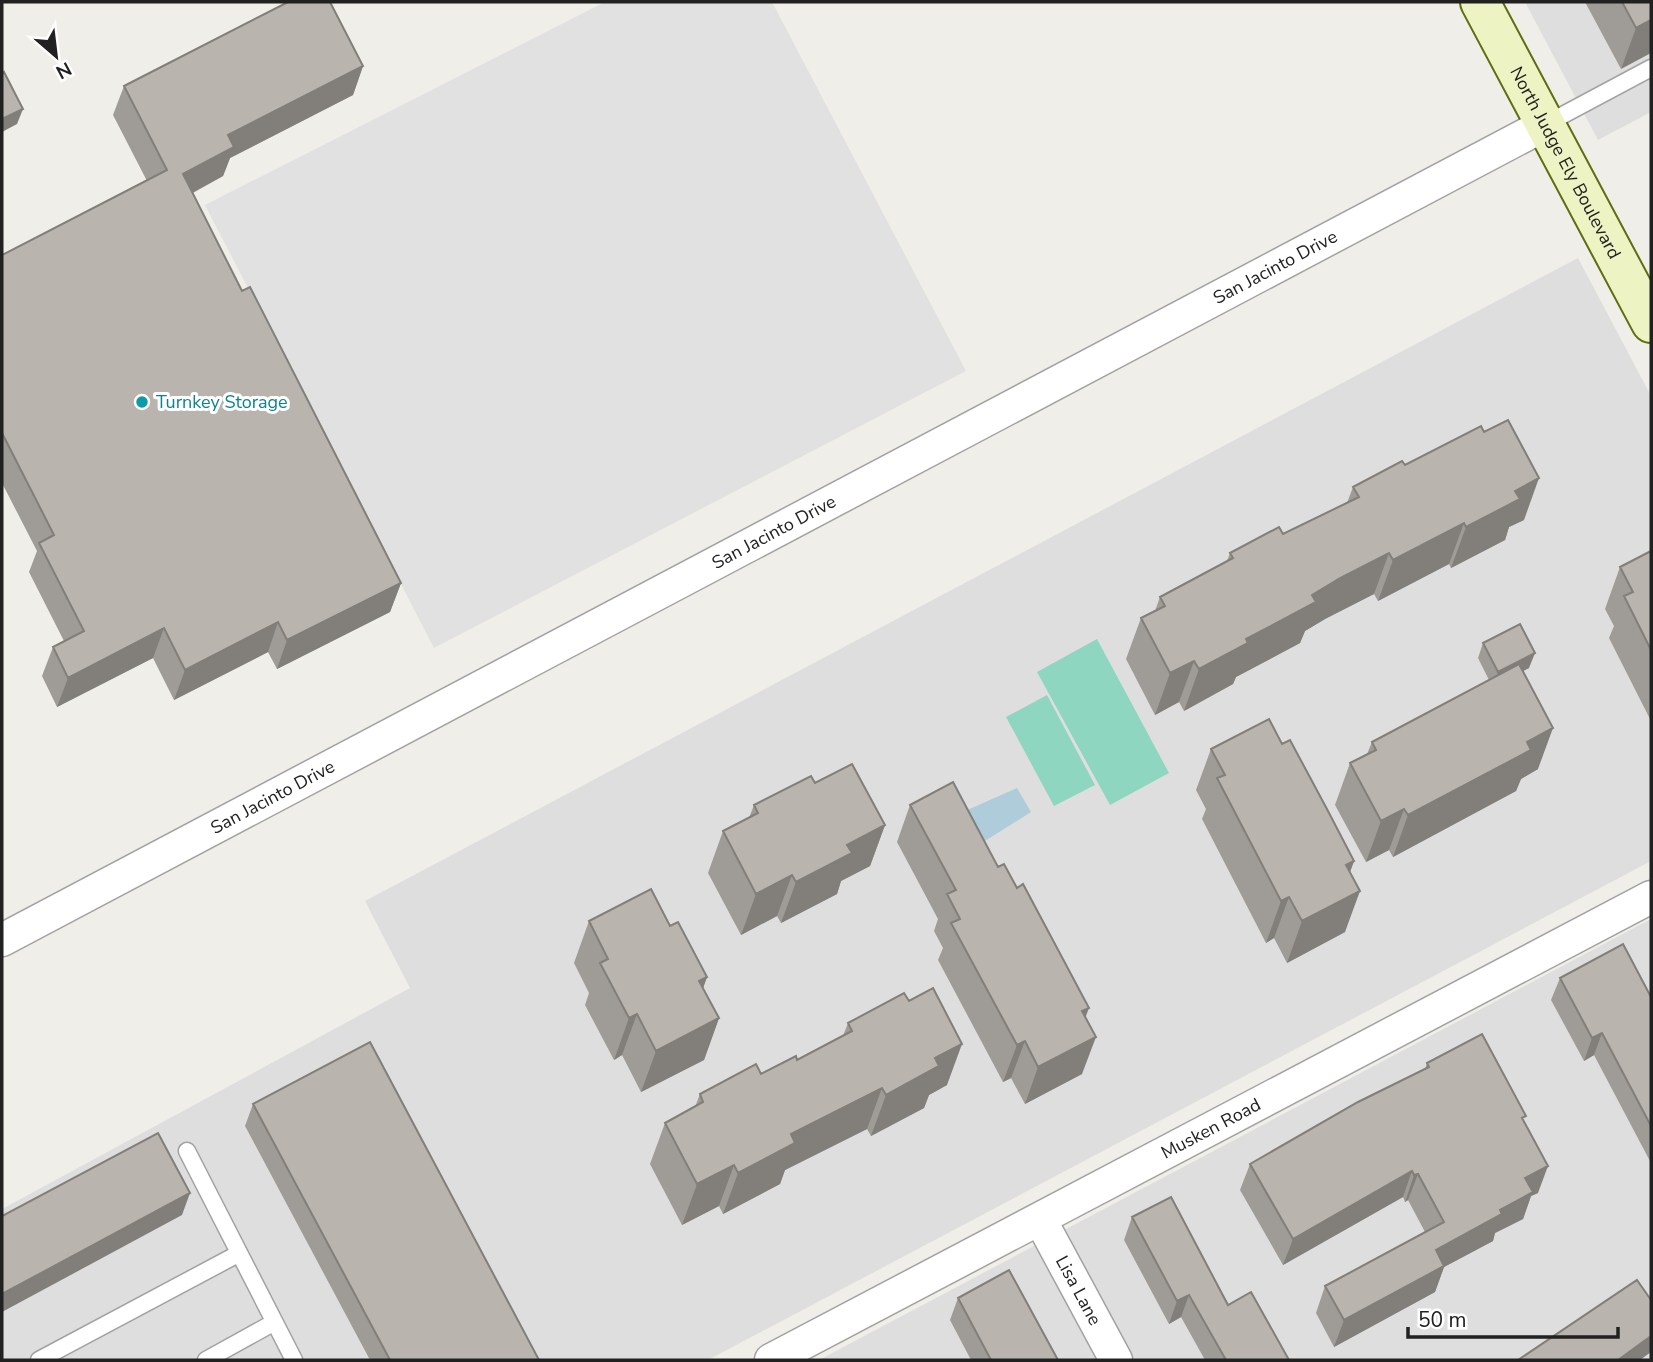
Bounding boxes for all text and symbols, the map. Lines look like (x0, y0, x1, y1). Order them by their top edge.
north arrow (21, 21, 91, 91)
text: N (51, 55, 76, 85)
street label: North Judge Ely Boulevard (1505, 62, 1627, 263)
street label: San Jacinto Drive (1209, 224, 1341, 310)
place label: Turnkey Storage (156, 390, 288, 414)
marker: Turnkey Storage (134, 394, 150, 410)
street label: San Jacinto Drive (708, 489, 840, 575)
street label: San Jacinto Drive (206, 754, 339, 840)
street label: Musken Road (1157, 1093, 1265, 1165)
street label: Lisa Lane (1050, 1251, 1107, 1330)
scale bar (1408, 1296, 1618, 1340)
text: 50 m (1418, 1306, 1467, 1334)

